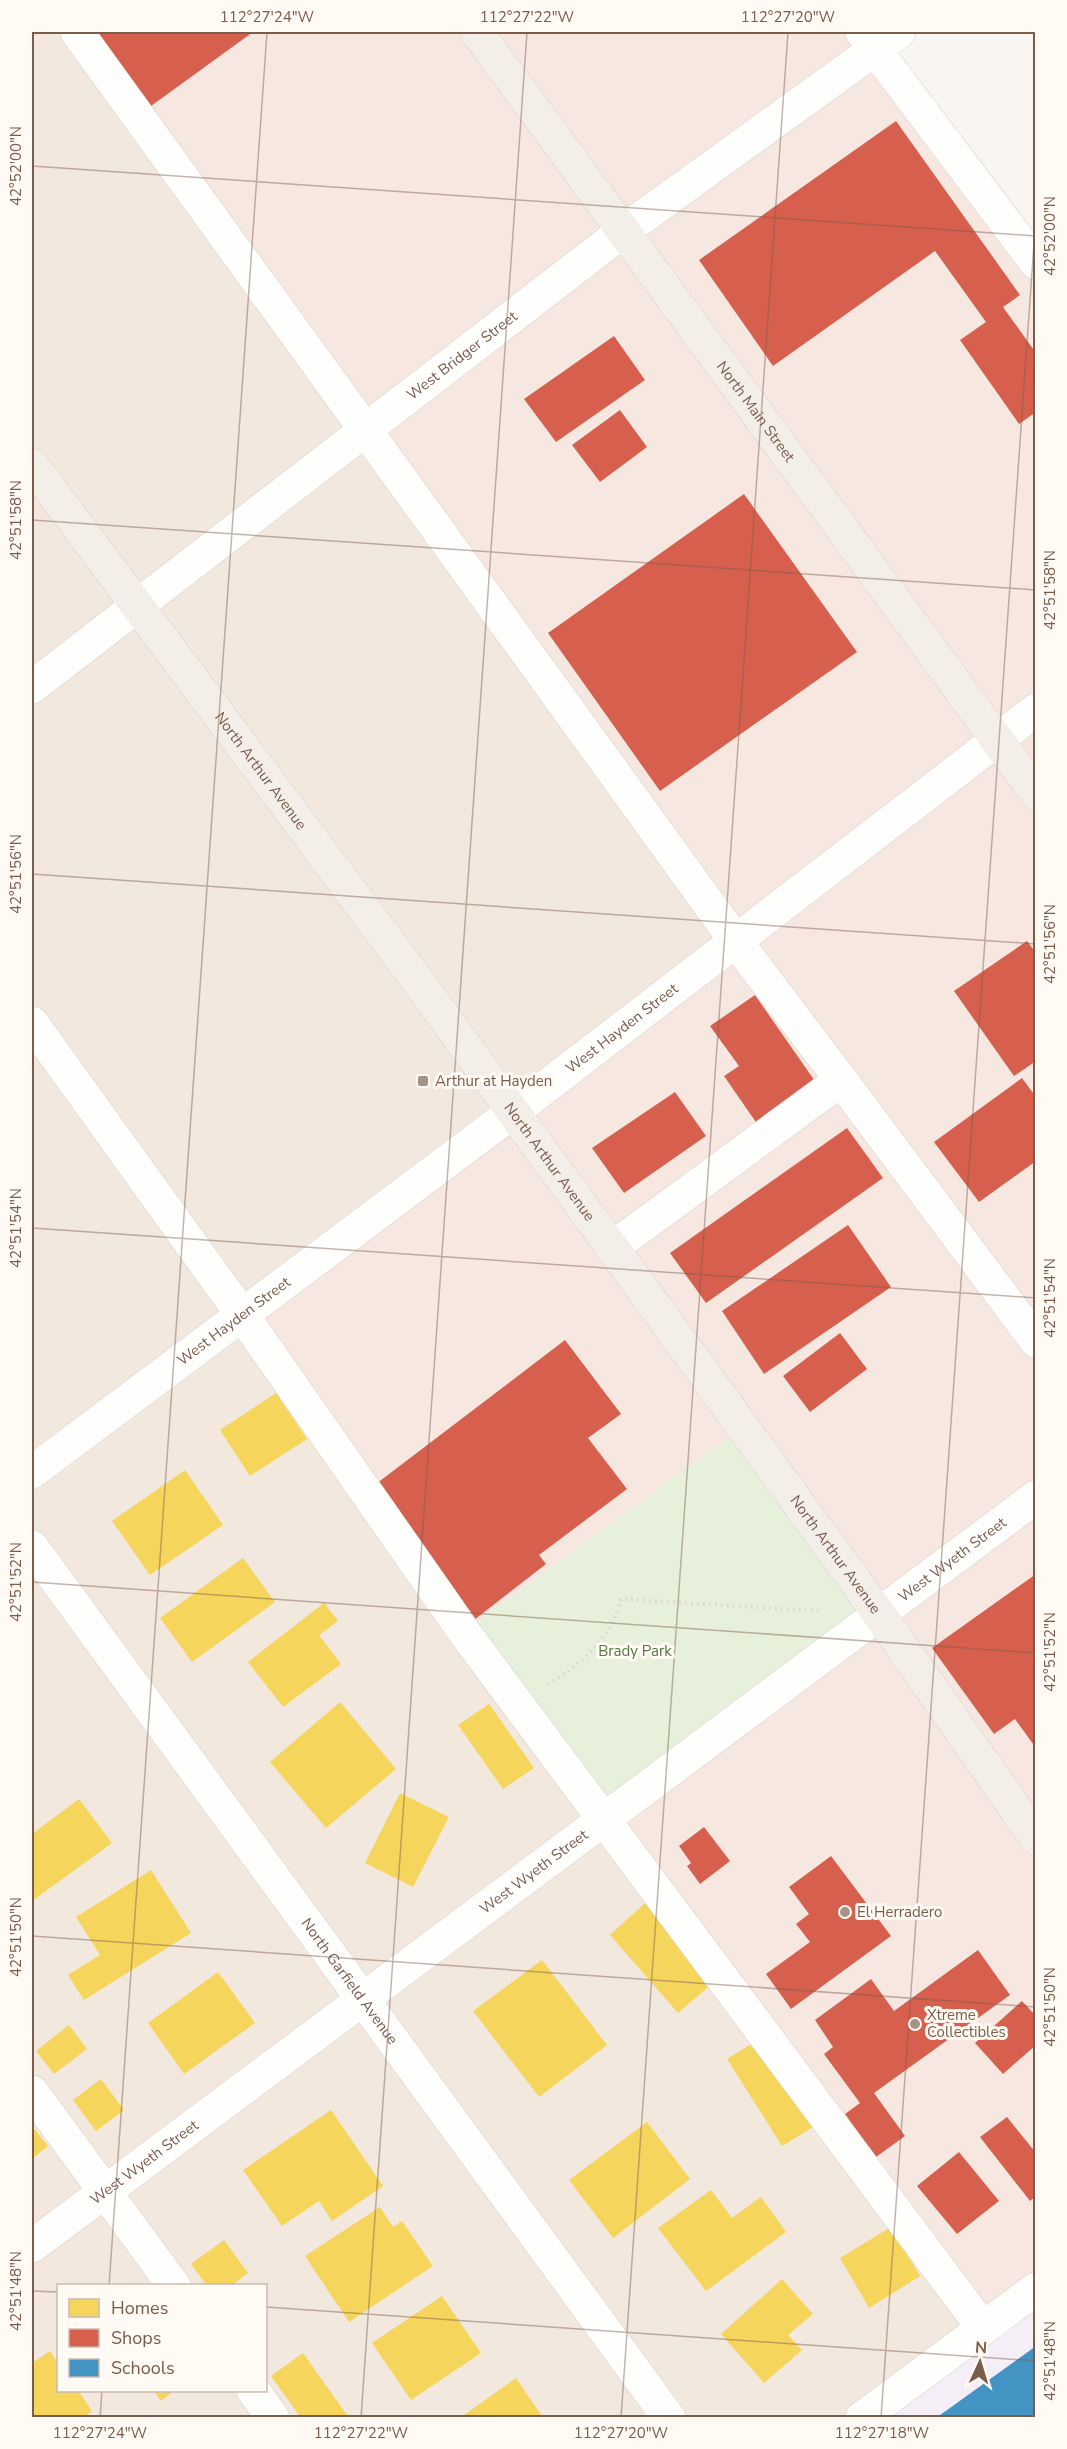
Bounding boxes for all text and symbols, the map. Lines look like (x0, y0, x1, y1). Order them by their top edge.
text: 112°27'24"W (220, 7, 315, 27)
text: 112°27'22"W (480, 7, 575, 27)
text: 112°27'20"W (741, 7, 836, 27)
text: 42°52'00"N (6, 126, 26, 206)
text: 42°52'00"N (1040, 196, 1060, 276)
street label: West Bridger Street (403, 306, 522, 404)
street label: North Main Street (712, 357, 800, 467)
text: 42°51'58"N (6, 480, 26, 560)
text: 42°51'58"N (1040, 550, 1060, 630)
street label: North Arthur Avenue (210, 708, 311, 834)
text: 42°51'56"N (6, 834, 26, 914)
text: 42°51'56"N (1040, 904, 1060, 984)
street label: West Hayden Street (561, 978, 683, 1078)
place label: Arthur at Hayden (435, 1071, 552, 1091)
marker: Arthur at Hayden (416, 1074, 430, 1088)
street label: North Arthur Avenue (500, 1099, 599, 1225)
text: 42°51'54"N (6, 1188, 26, 1268)
text: 42°51'54"N (1040, 1258, 1060, 1338)
street label: West Hayden Street (173, 1272, 295, 1370)
street label: North Arthur Avenue (786, 1491, 886, 1618)
street label: West Wyeth Street (894, 1512, 1011, 1607)
text: 42°51'52"N (6, 1542, 26, 1622)
text: 42°51'52"N (1040, 1612, 1060, 1692)
park label: Brady Park (598, 1641, 672, 1661)
street label: West Wyeth Street (476, 1824, 593, 1919)
text: 42°51'50"N (6, 1897, 26, 1977)
place label: El Herradero (857, 1902, 942, 1922)
marker: El Herradero (838, 1905, 852, 1919)
street label: North Garfield Avenue (297, 1914, 403, 2049)
text: 42°51'50"N (1040, 1967, 1060, 2047)
place label: Xtreme Collectibles (927, 2005, 1006, 2042)
marker: Xtreme Collectibles (908, 2017, 922, 2031)
street label: West Wyeth Street (86, 2115, 203, 2209)
text: 42°51'48"N (6, 2251, 26, 2331)
legend (57, 2284, 267, 2392)
text: Homes (111, 2296, 168, 2320)
text: 42°51'48"N (1040, 2321, 1060, 2401)
text: Shops (111, 2326, 161, 2350)
north arrow (950, 2332, 1010, 2392)
text: N (974, 2337, 988, 2359)
text: Schools (111, 2356, 175, 2380)
text: 112°27'24"W (53, 2423, 148, 2443)
text: 112°27'22"W (314, 2423, 409, 2443)
text: 112°27'20"W (574, 2423, 669, 2443)
text: 112°27'18"W (835, 2423, 930, 2443)

